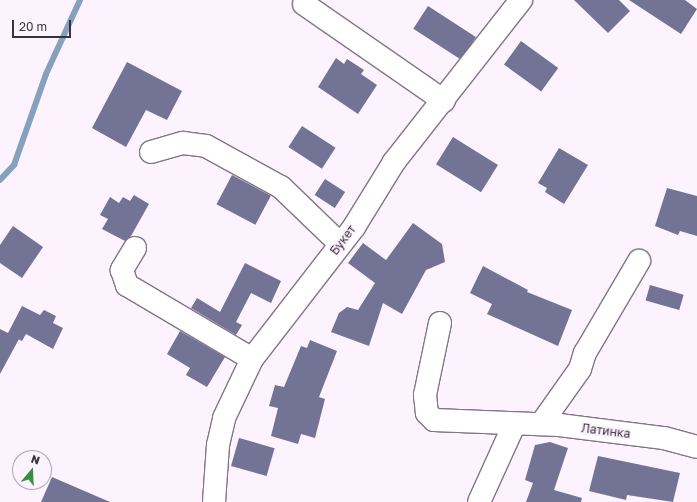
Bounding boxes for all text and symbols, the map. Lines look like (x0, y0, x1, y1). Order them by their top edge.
scale bar (14, 12, 73, 38)
text: 20 m (19, 19, 47, 34)
street label: Букет (327, 222, 359, 258)
street label: Латинка (581, 421, 631, 441)
north arrow (12, 450, 52, 490)
text: N (30, 452, 42, 467)

